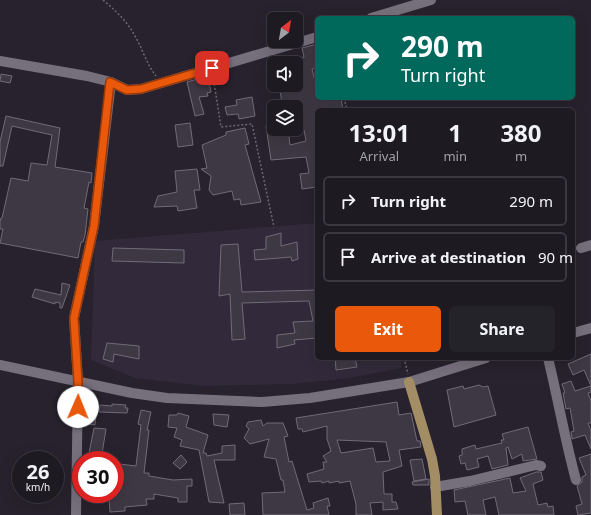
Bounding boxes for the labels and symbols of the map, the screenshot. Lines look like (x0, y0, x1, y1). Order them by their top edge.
north arrow (267, 12, 303, 48)
pin (195, 51, 229, 85)
position arrow (57, 386, 99, 428)
speed limit sign: 30 (72, 451, 124, 503)

